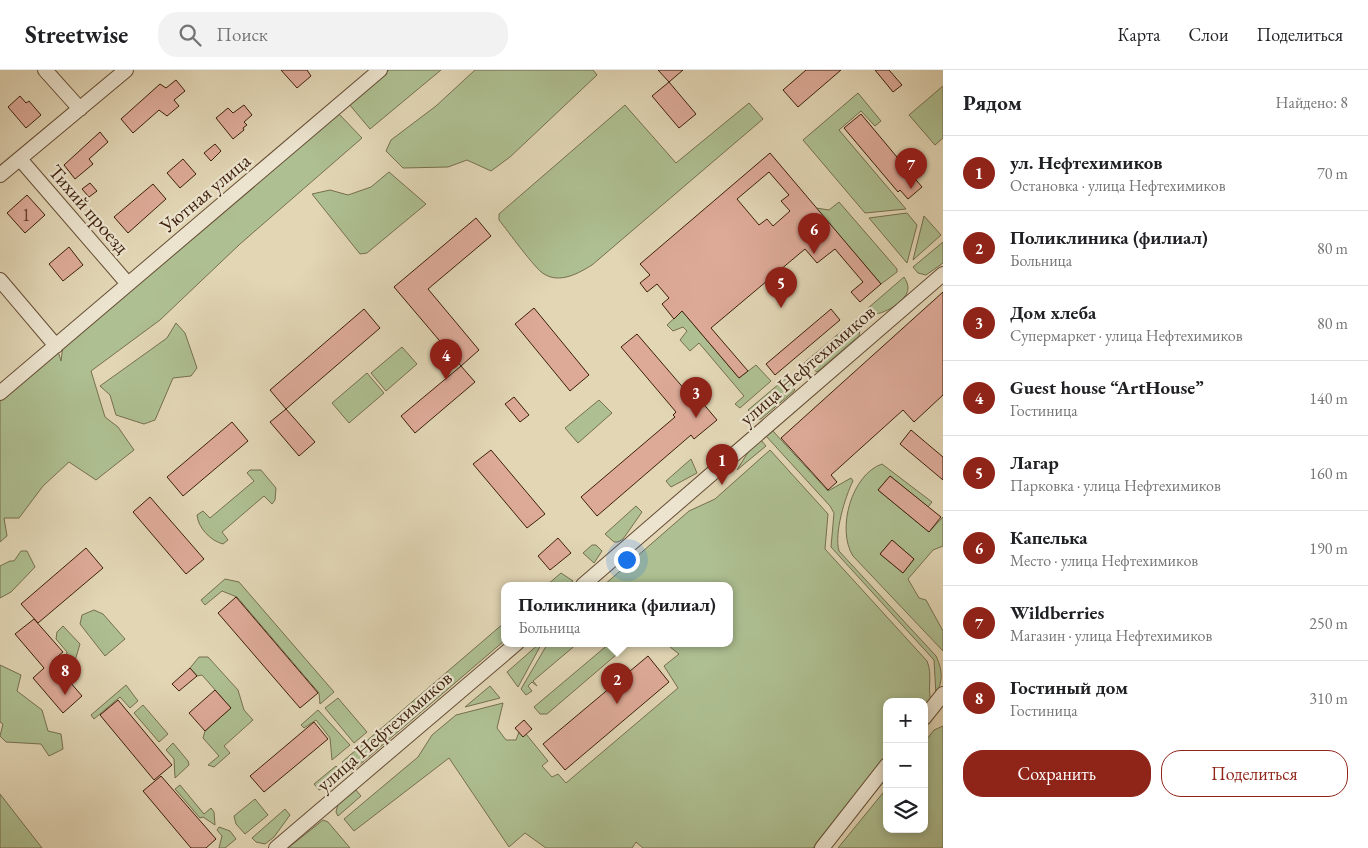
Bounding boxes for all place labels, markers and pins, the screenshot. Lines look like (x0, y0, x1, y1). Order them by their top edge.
pin: 7 (895, 148, 927, 189)
pin: 6 (798, 213, 830, 254)
pin: 5 (765, 267, 797, 308)
pin: 4 (430, 339, 462, 380)
pin: 3 (680, 377, 712, 418)
pin: 1 (706, 444, 738, 485)
pin: 8 (49, 654, 81, 695)
pin: 2 (601, 663, 633, 704)

